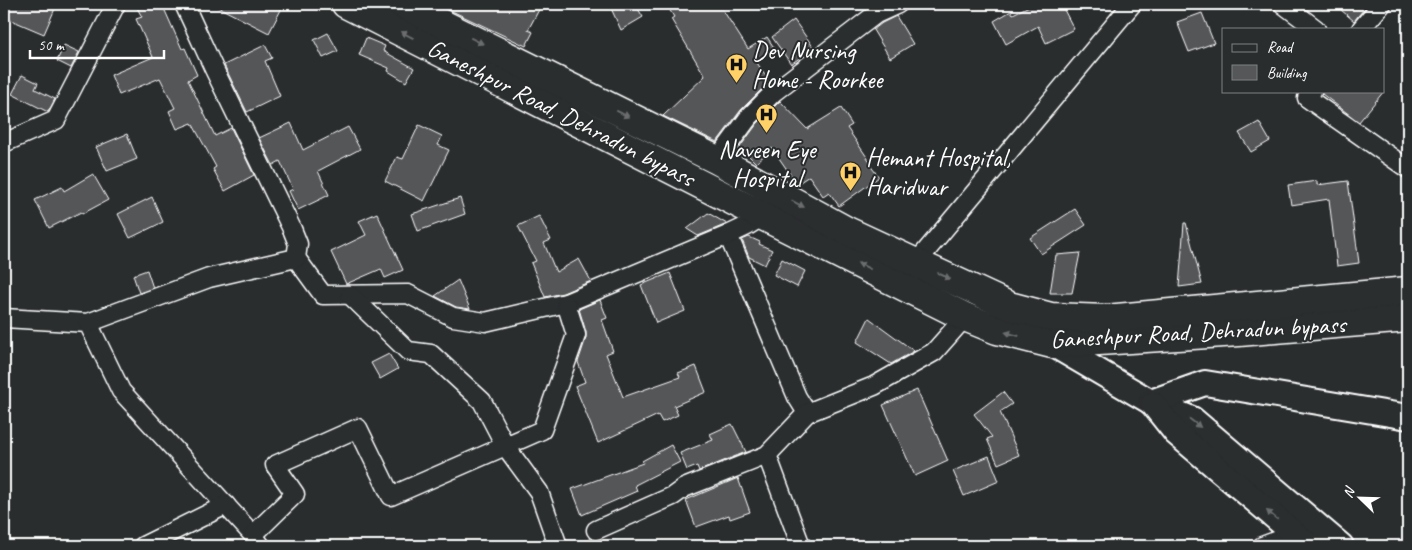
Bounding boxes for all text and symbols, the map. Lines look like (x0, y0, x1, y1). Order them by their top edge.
scale bar (30, 28, 164, 60)
legend (1222, 28, 1384, 92)
one-way arrow (400, 31, 414, 39)
street label: Ganeshpur Road, Dehradun bypass (422, 32, 702, 195)
place label: Dev Nursing Home - Roorkee (752, 35, 884, 96)
text: 50 m (38, 36, 65, 55)
one-way arrow (470, 37, 484, 45)
text: Road (1267, 38, 1294, 57)
hospital icon: Dev Nursing Home - Roorkee (724, 53, 748, 84)
text: Building (1267, 64, 1307, 83)
hospital icon: Naveen Eye Hospital (755, 103, 779, 134)
one-way arrow (615, 109, 630, 118)
place label: Naveen Eye Hospital (718, 134, 817, 195)
place label: Hemant Hospital, Haridwar (866, 142, 1011, 203)
hospital icon: Hemant Hospital, Haridwar (838, 160, 862, 191)
one-way arrow (791, 200, 805, 208)
one-way arrow (857, 262, 872, 270)
one-way arrow (937, 272, 951, 280)
street label: Ganeshpur Road, Dehradun bypass (1050, 308, 1349, 356)
one-way arrow (1004, 330, 1019, 338)
one-way arrow (1188, 418, 1202, 428)
north arrow (1334, 472, 1384, 522)
text: N (1339, 484, 1359, 500)
one-way arrow (1266, 509, 1279, 520)

